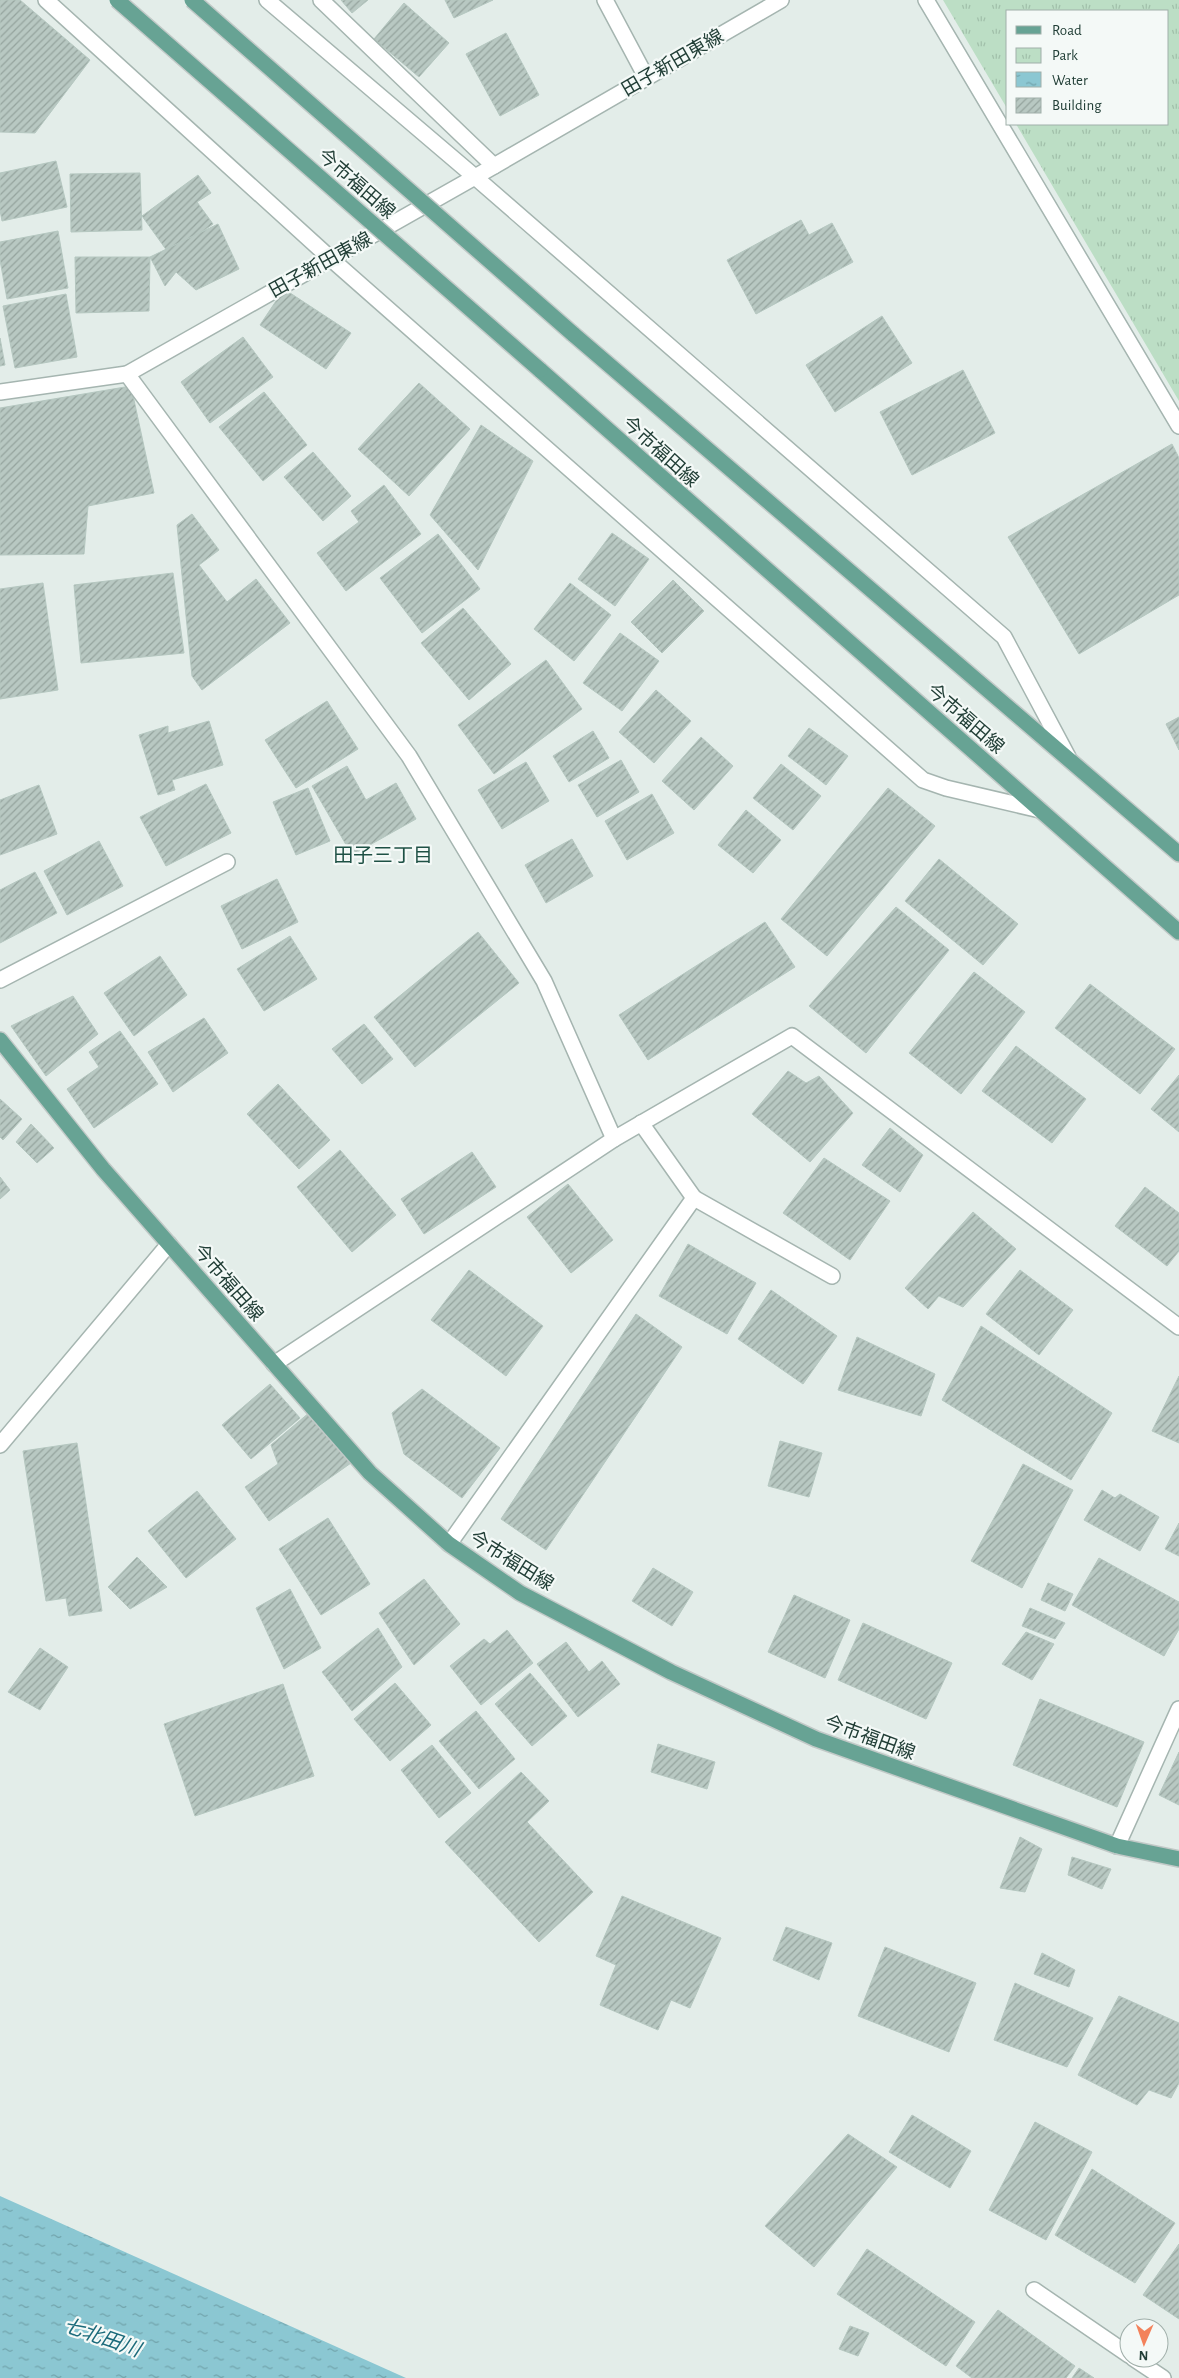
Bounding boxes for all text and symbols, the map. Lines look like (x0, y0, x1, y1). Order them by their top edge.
legend (1006, 10, 1169, 125)
text: Road (1052, 23, 1082, 38)
street label: 田子新田東線 (618, 26, 727, 100)
text: Park (1052, 48, 1078, 63)
text: Water (1052, 73, 1088, 88)
text: Building (1052, 98, 1102, 113)
street label: 今市福田線 (314, 144, 399, 222)
street label: 田子新田東線 (266, 228, 375, 301)
street label: 今市福田線 (618, 412, 703, 491)
street label: 今市福田線 (923, 679, 1008, 757)
district label: 田子三丁目 (333, 846, 433, 866)
street label: 今市福田線 (190, 1240, 268, 1325)
street label: 今市福田線 (466, 1526, 558, 1595)
street label: 今市福田線 (822, 1711, 918, 1764)
water label: 七北田川 (61, 2315, 145, 2361)
north arrow (1119, 2318, 1169, 2368)
text: N (1138, 2348, 1149, 2362)

